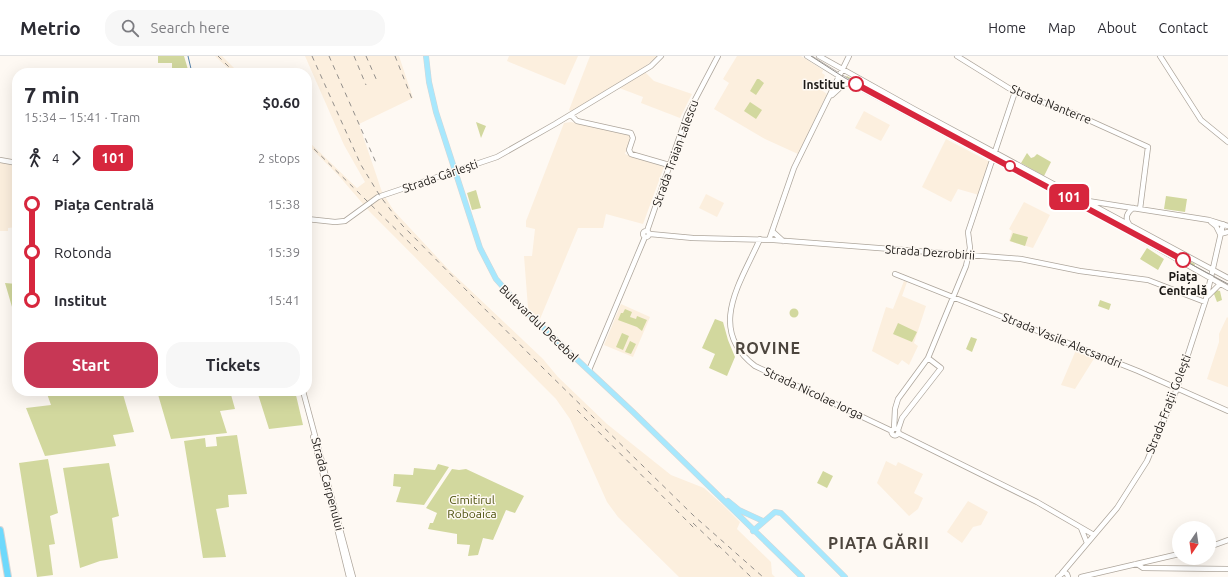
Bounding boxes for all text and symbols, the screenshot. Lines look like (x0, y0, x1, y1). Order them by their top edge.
search box (105, 10, 385, 46)
text: Metrio (20, 17, 81, 39)
icon: search (119, 17, 141, 39)
text: Search here (151, 19, 230, 36)
text: Home (988, 20, 1026, 36)
text: Map (1048, 20, 1076, 36)
text: About (1098, 20, 1137, 36)
text: Contact (1159, 20, 1208, 36)
marker: Institut (848, 76, 864, 92)
place label: Institut (803, 78, 845, 91)
text: 7 min (24, 82, 80, 107)
street label: Strada Nanterre (1009, 82, 1093, 126)
text: $0.60 (262, 94, 300, 111)
street label: Strada Traian Lalescu (650, 98, 700, 208)
text: 15:34 – 15:41 · Tram (24, 110, 140, 124)
icon: walk (24, 147, 46, 169)
icon: forward (65, 147, 87, 169)
text: 101 (101, 150, 125, 166)
text: 4 (52, 151, 59, 165)
text: 2 stops (258, 151, 300, 165)
street label: Strada Gârlești (401, 157, 480, 195)
unlabelled marker (1004, 160, 1016, 172)
line badge: 101 (1046, 184, 1092, 210)
text: 101 (1057, 189, 1081, 205)
text: Piața Centrală (54, 196, 154, 213)
text: 15:38 (267, 197, 300, 211)
street label: Strada Dezrobirii (885, 242, 975, 262)
text: Rotonda (54, 244, 112, 261)
text: 15:39 (267, 245, 300, 259)
marker: Piața Centrală (1175, 252, 1191, 268)
place label: Piața Centrală (1159, 270, 1207, 297)
street label: Bulevardul Decebal (497, 282, 581, 364)
text: Institut (54, 292, 107, 309)
text: 15:41 (267, 293, 300, 307)
street label: Strada Vasile Alecsandri (1000, 310, 1124, 370)
district label: ROVINE (735, 339, 801, 357)
button: Start (24, 342, 158, 388)
button: Tickets (166, 342, 300, 388)
street label: Strada Frații Golești (1143, 352, 1193, 456)
street label: Strada Nicolae Iorga (762, 364, 866, 422)
street label: Strada Carpenului (309, 436, 347, 532)
park label: Cimitirul Roboaica (447, 493, 497, 520)
north arrow (1172, 521, 1216, 565)
map controls (1172, 521, 1216, 565)
district label: PIAȚA GĂRII (828, 533, 930, 553)

